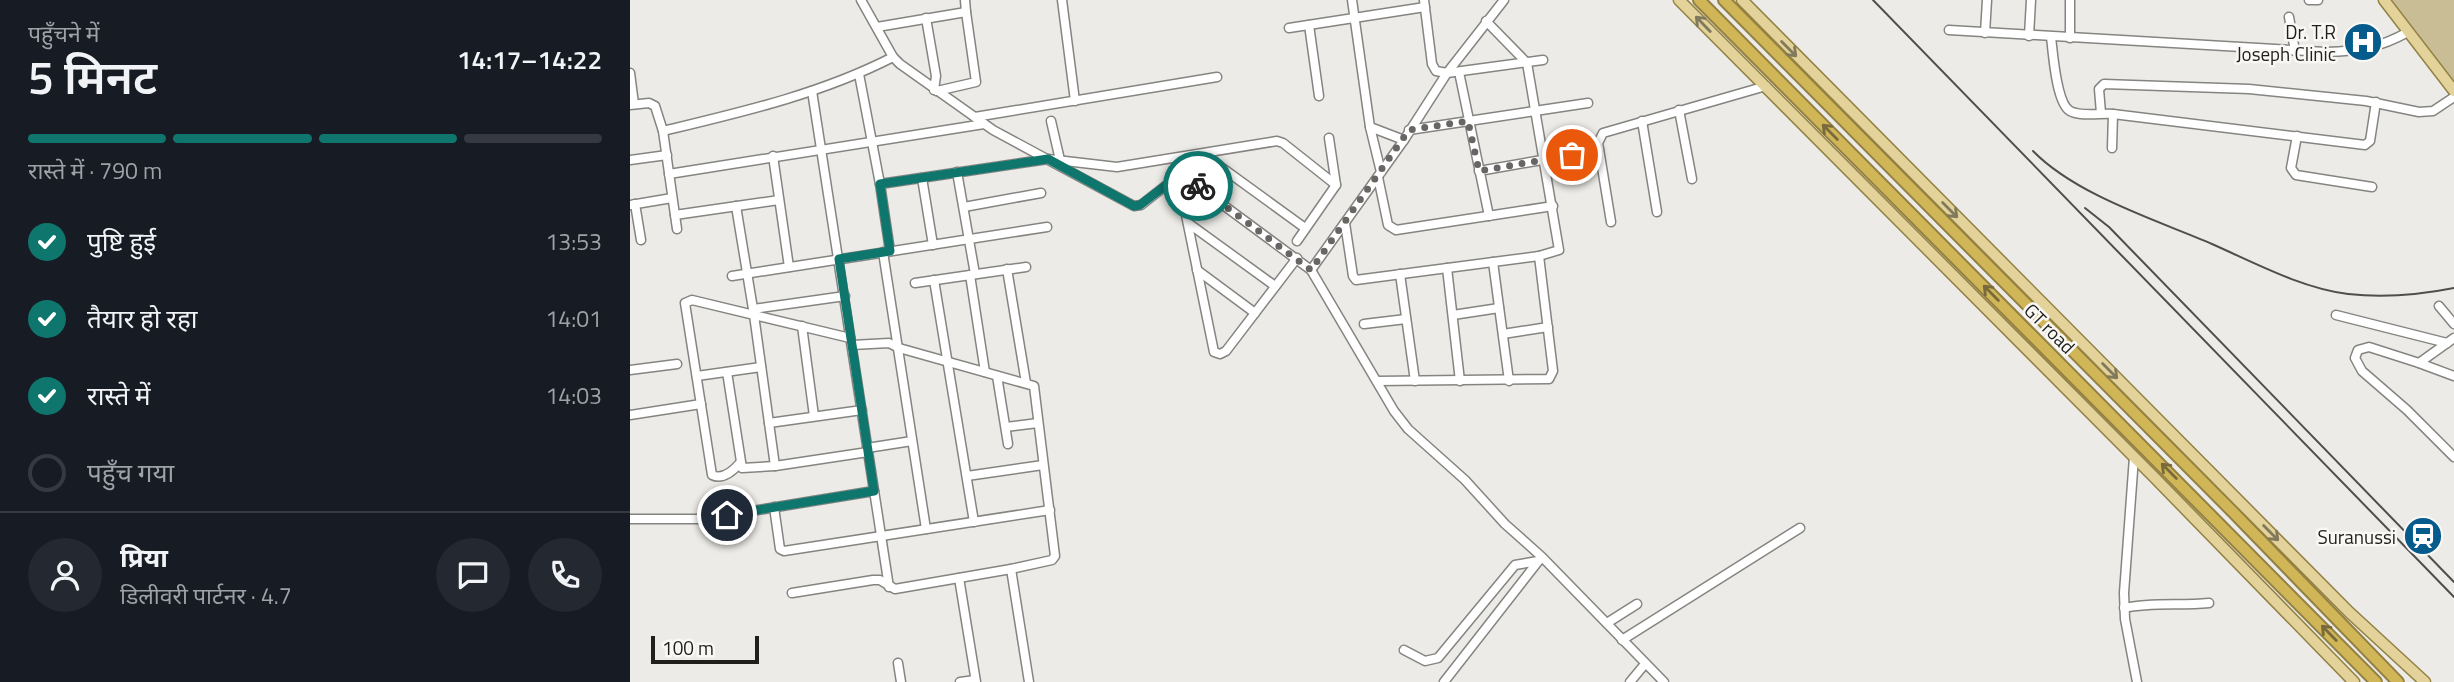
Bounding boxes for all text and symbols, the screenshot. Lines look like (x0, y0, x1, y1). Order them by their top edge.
text: पहुँचने में (28, 16, 99, 51)
one-way arrow (1694, 16, 1711, 33)
place label: Dr. T.R Joseph Clinic (2236, 17, 2336, 68)
hospital icon: Dr. T.R Joseph Clinic (2342, 21, 2384, 63)
text: 14:17–14:22 (457, 40, 602, 79)
one-way arrow (1781, 40, 1798, 57)
text: 5 मिनट (28, 42, 157, 112)
one-way arrow (1822, 123, 1839, 140)
pin (1542, 125, 1602, 185)
icon: bag (1553, 136, 1591, 174)
courier (1163, 151, 1233, 221)
text: रास्ते में · 790 m (28, 153, 162, 188)
icon: bike (1179, 167, 1217, 205)
one-way arrow (1941, 201, 1958, 218)
text: पुष्टि हुई (87, 222, 156, 261)
icon: check (28, 223, 66, 261)
text: 13:53 (545, 224, 602, 259)
one-way arrow (1982, 285, 1999, 302)
street label: GT road (2018, 296, 2082, 360)
text: तैयार हो रहा (87, 299, 197, 338)
icon: check (28, 300, 66, 338)
text: 14:01 (545, 301, 602, 336)
one-way arrow (2102, 362, 2119, 379)
text: रास्ते में (87, 376, 151, 415)
icon: check (28, 377, 66, 415)
text: 14:03 (545, 378, 602, 413)
text: पहुँच गया (87, 453, 174, 492)
one-way arrow (2160, 463, 2177, 480)
pin (697, 485, 757, 545)
icon: home (708, 496, 746, 534)
station icon: Suranussi (2402, 515, 2444, 557)
place label: Suranussi (2317, 522, 2396, 551)
one-way arrow (2262, 524, 2279, 541)
button: person (28, 538, 102, 612)
text: प्रिया (120, 538, 168, 577)
button: chat (436, 538, 510, 612)
button: phone (528, 538, 602, 612)
text: डिलीवरी पार्टनर · 4.7 (120, 578, 292, 613)
one-way arrow (2320, 625, 2337, 642)
scale bar (651, 633, 760, 665)
text: 100 m (662, 633, 714, 662)

